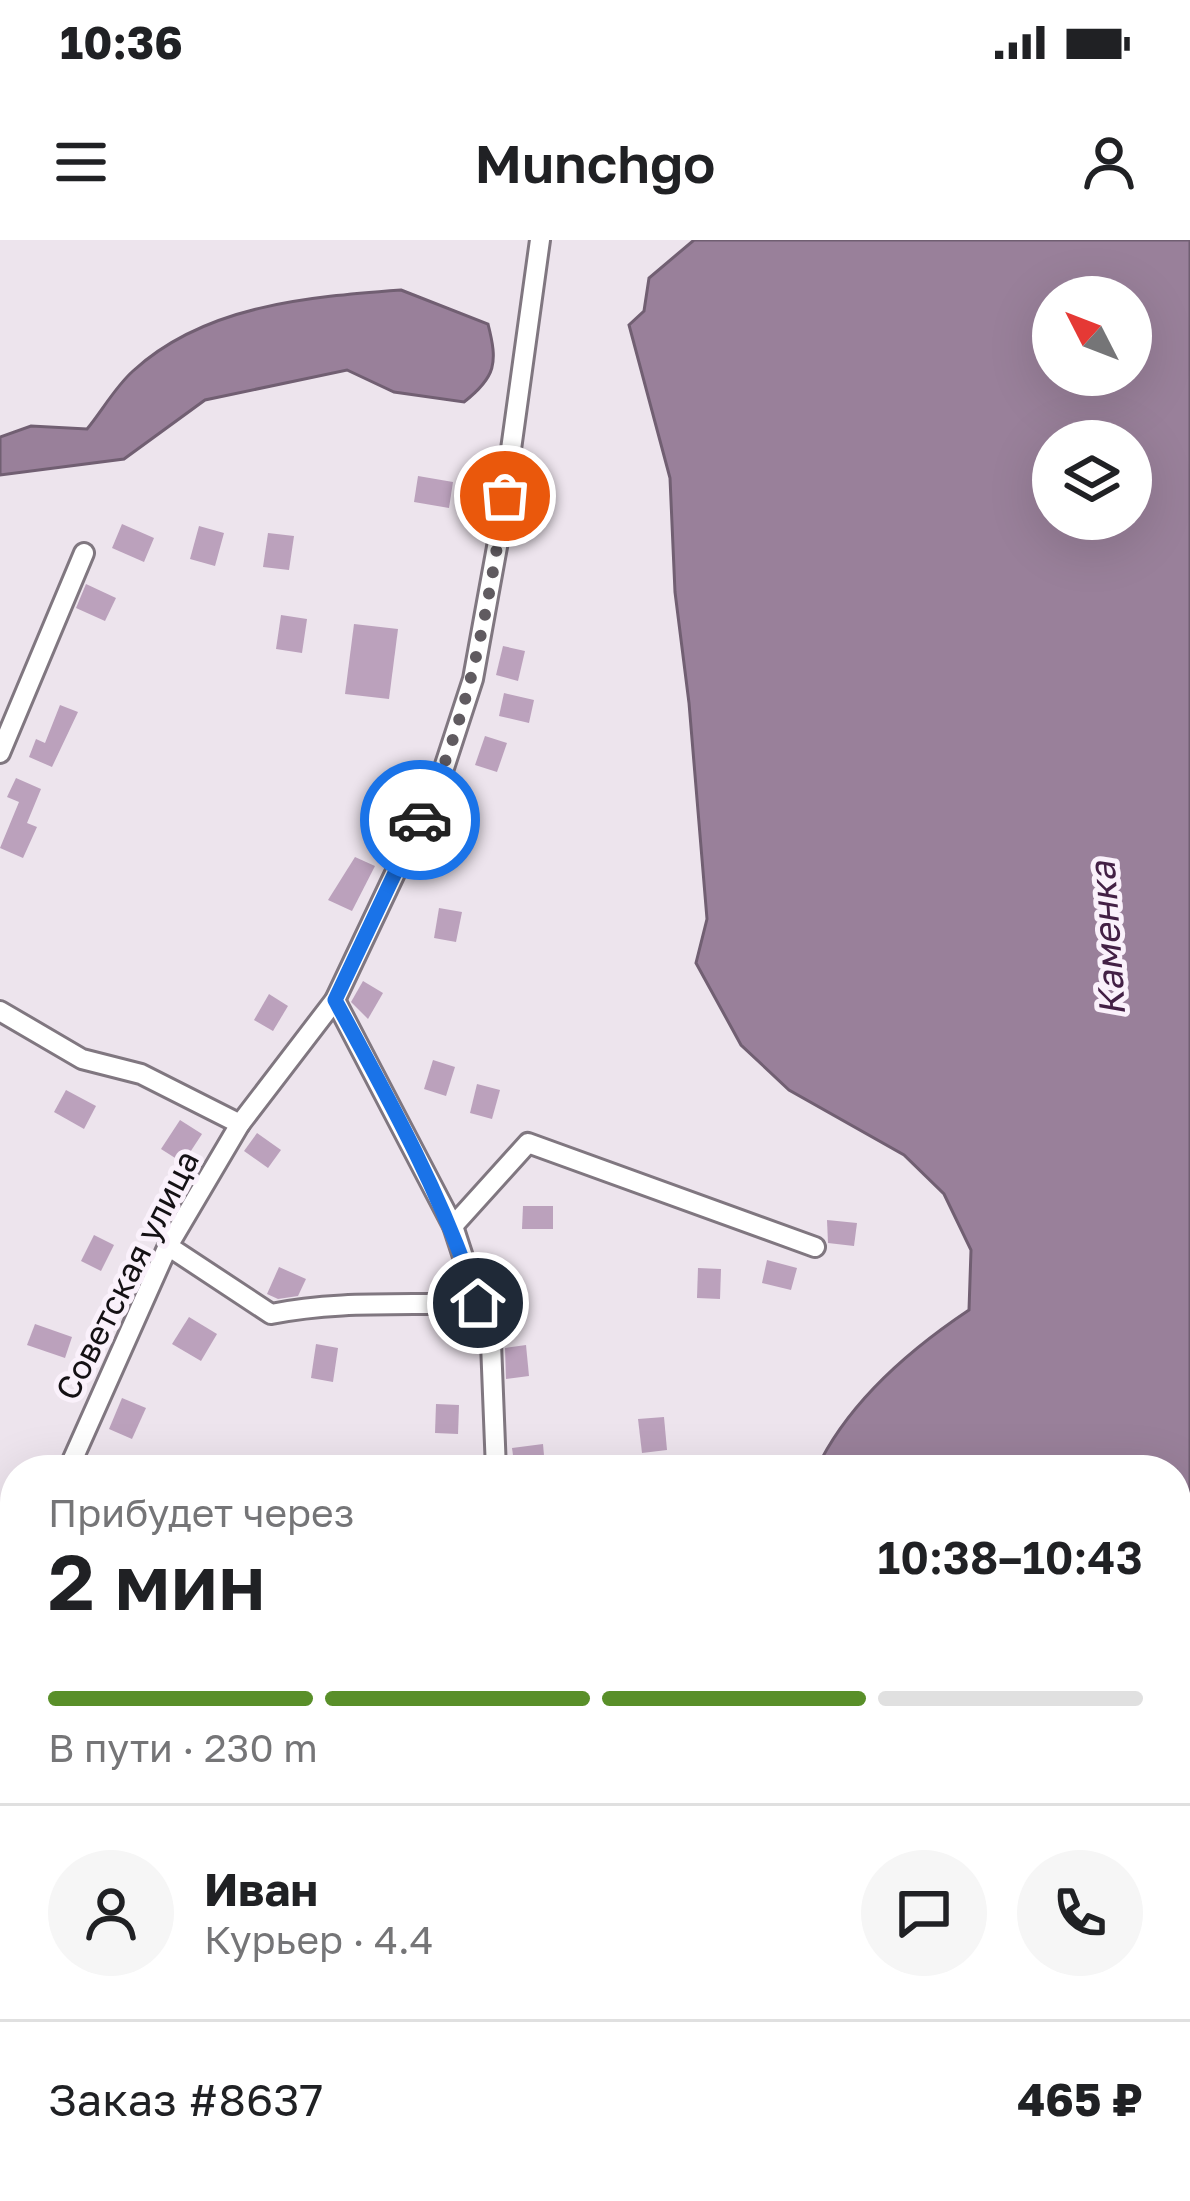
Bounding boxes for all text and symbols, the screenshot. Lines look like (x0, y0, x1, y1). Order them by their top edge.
text: 10:36 (60, 15, 183, 69)
icon: menu (48, 129, 114, 195)
icon: person (1076, 129, 1142, 195)
text: Munchgo (474, 130, 716, 195)
north arrow (1032, 276, 1152, 396)
map controls (1032, 276, 1152, 540)
button: layers (1032, 420, 1152, 540)
pin (454, 445, 556, 547)
icon: bag (472, 463, 538, 529)
courier (360, 760, 480, 880)
icon: car (387, 787, 453, 853)
water label: Каменка (1080, 859, 1133, 1018)
street label: Советская улица (47, 1144, 206, 1406)
pin (427, 1252, 529, 1354)
icon: home (445, 1270, 511, 1336)
text: Прибудет через (48, 1489, 354, 1536)
text: 10:38–10:43 (877, 1530, 1143, 1584)
text: 2 мин (48, 1534, 266, 1627)
text: В пути · 230 m (48, 1724, 318, 1771)
button: person (48, 1850, 174, 1976)
button: chat (861, 1850, 987, 1976)
button: phone (1017, 1850, 1143, 1976)
text: Иван (204, 1862, 318, 1916)
text: Курьер · 4.4 (204, 1916, 434, 1963)
text: Заказ #8637 (48, 2072, 323, 2126)
text: 465 ₽ (1017, 2072, 1143, 2126)

